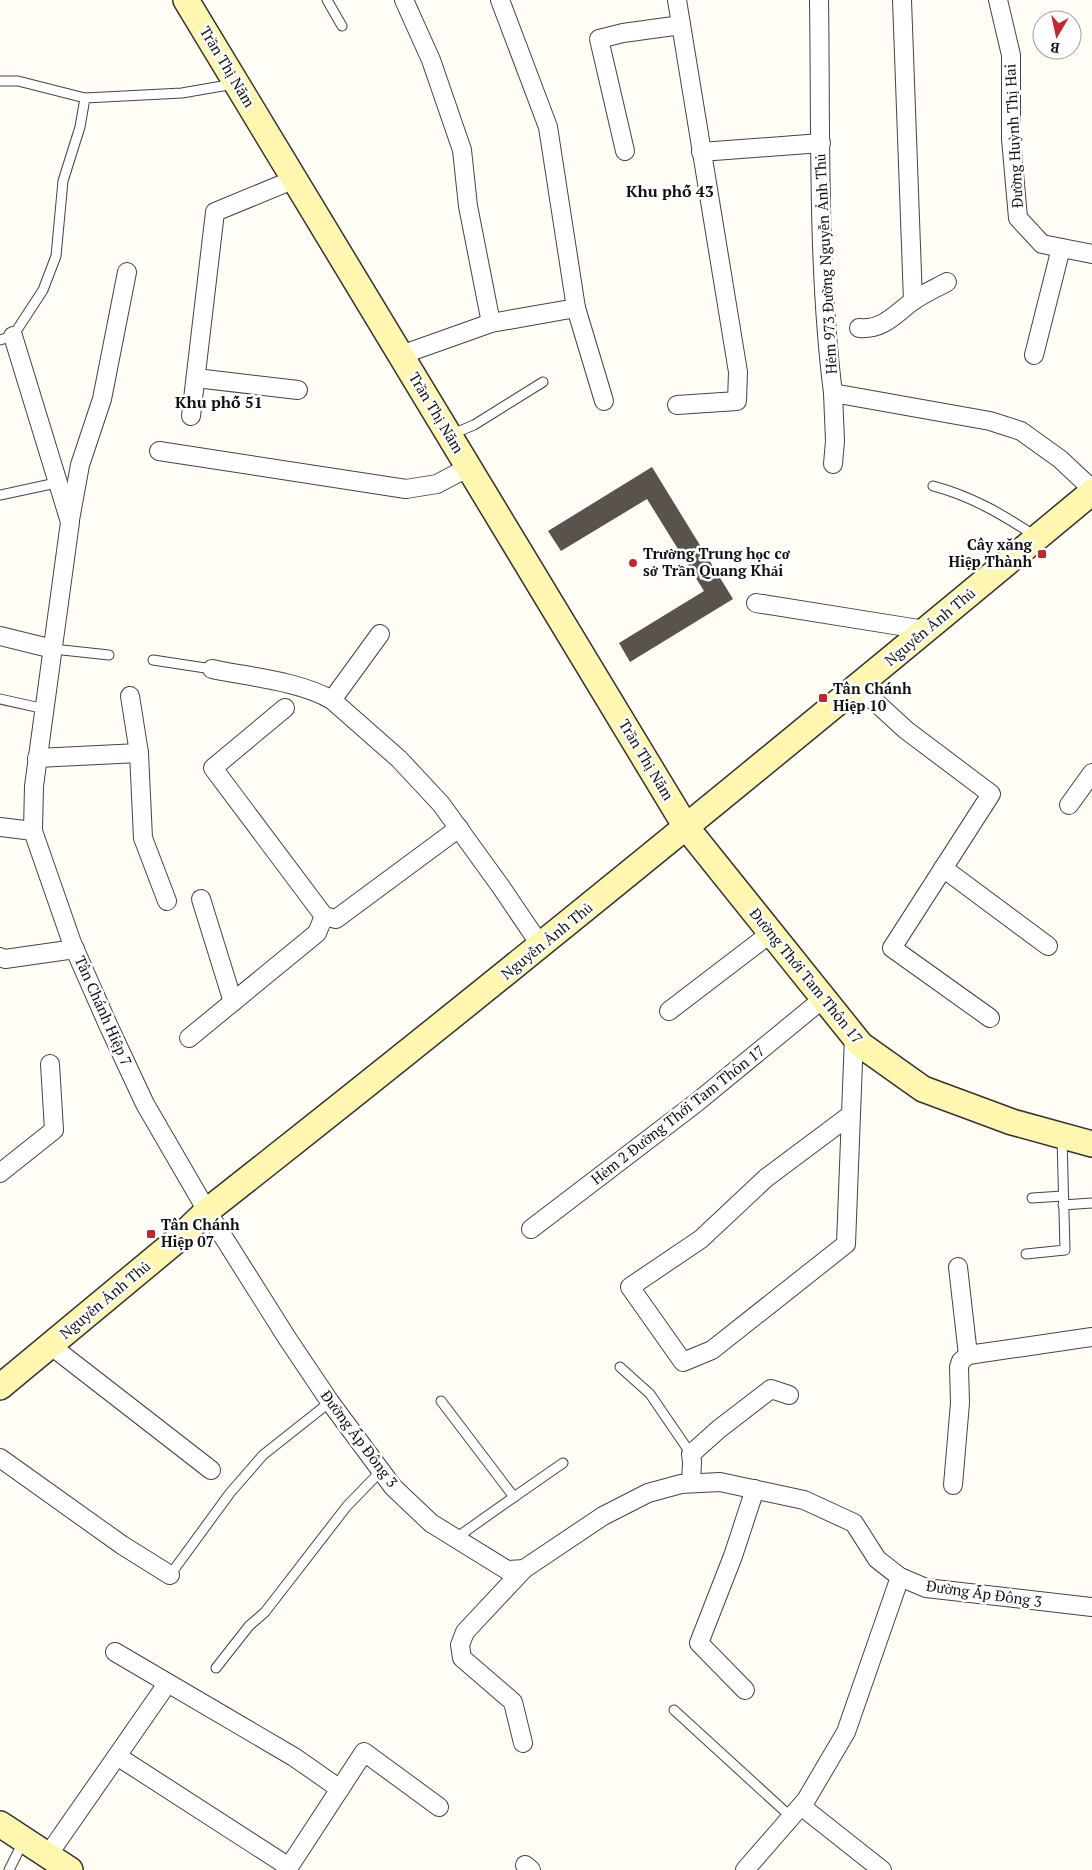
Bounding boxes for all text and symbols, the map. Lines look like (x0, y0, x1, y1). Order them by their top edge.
north arrow (1032, 10, 1082, 60)
street label: Trần Thị Năm (196, 22, 260, 111)
text: B (1049, 38, 1061, 58)
street label: Đường Huỳnh Thị Hai (999, 63, 1027, 209)
street label: Hẻm 973 Đường Nguyễn Ảnh Thủ (809, 153, 841, 375)
district label: Khu phố 43 (626, 180, 714, 202)
street label: Trần Thị Năm (405, 368, 469, 457)
district label: Khu phố 51 (175, 391, 263, 413)
place label: Cây xăng Hiệp Thành (948, 534, 1033, 571)
place label: Trường Trung học cơ sở Trần Quang Khải (643, 543, 791, 580)
marker: Cây xăng Hiệp Thành (1036, 548, 1048, 560)
marker: Trường Trung học cơ sở Trần Quang Khải (627, 557, 639, 569)
street label: Nguyễn Ảnh Thủ (880, 582, 979, 670)
place label: Tân Chánh Hiệp 10 (833, 678, 912, 715)
marker: Tân Chánh Hiệp 10 (817, 692, 829, 704)
street label: Trần Thị Năm (615, 715, 679, 804)
street label: Nguyễn Ảnh Thủ (497, 897, 597, 983)
street label: Đường Thới Tam Thôn 17 (746, 903, 868, 1047)
street label: Tân Chánh Hiệp 7 (71, 952, 137, 1069)
street label: Hẻm 2 Đường Thới Tam Thôn 17 (586, 1040, 768, 1188)
place label: Tân Chánh Hiệp 07 (161, 1214, 240, 1251)
marker: Tân Chánh Hiệp 07 (145, 1228, 157, 1240)
street label: Nguyễn Ảnh Thủ (55, 1255, 154, 1343)
street label: Đường Ấp Đông 3 (317, 1386, 403, 1491)
street label: Đường Ấp Đông 3 (925, 1575, 1043, 1611)

